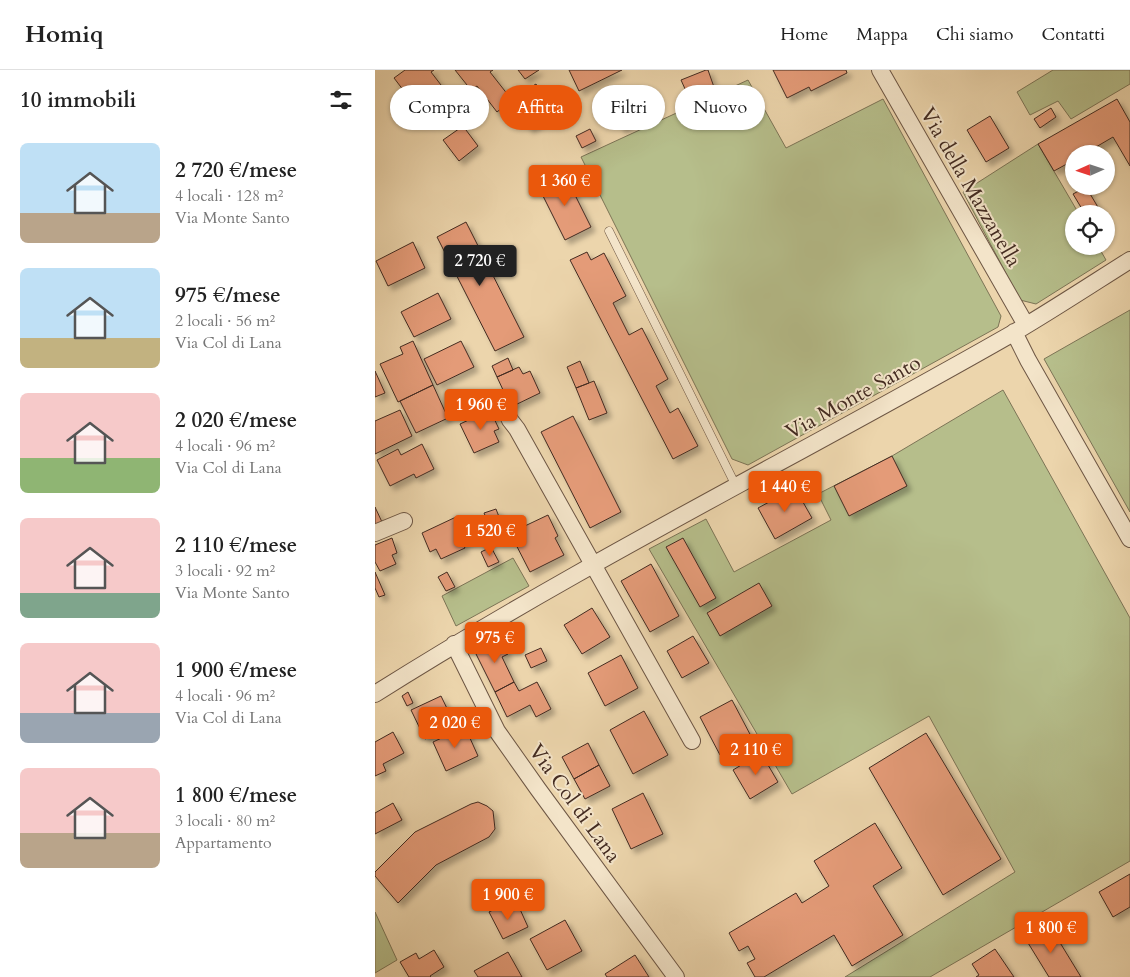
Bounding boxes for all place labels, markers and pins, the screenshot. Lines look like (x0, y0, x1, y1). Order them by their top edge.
pin: 1 360 € (519, 164, 611, 207)
pin: 2 720 € (434, 244, 526, 287)
pin: 1 960 € (435, 388, 527, 431)
pin: 1 440 € (739, 470, 831, 513)
pin: 1 520 € (444, 514, 536, 557)
pin: 975 € (460, 622, 530, 664)
pin: 2 020 € (409, 706, 501, 749)
pin: 2 110 € (710, 734, 802, 776)
pin: 1 900 € (462, 878, 554, 921)
pin: 1 800 € (1005, 912, 1097, 954)

